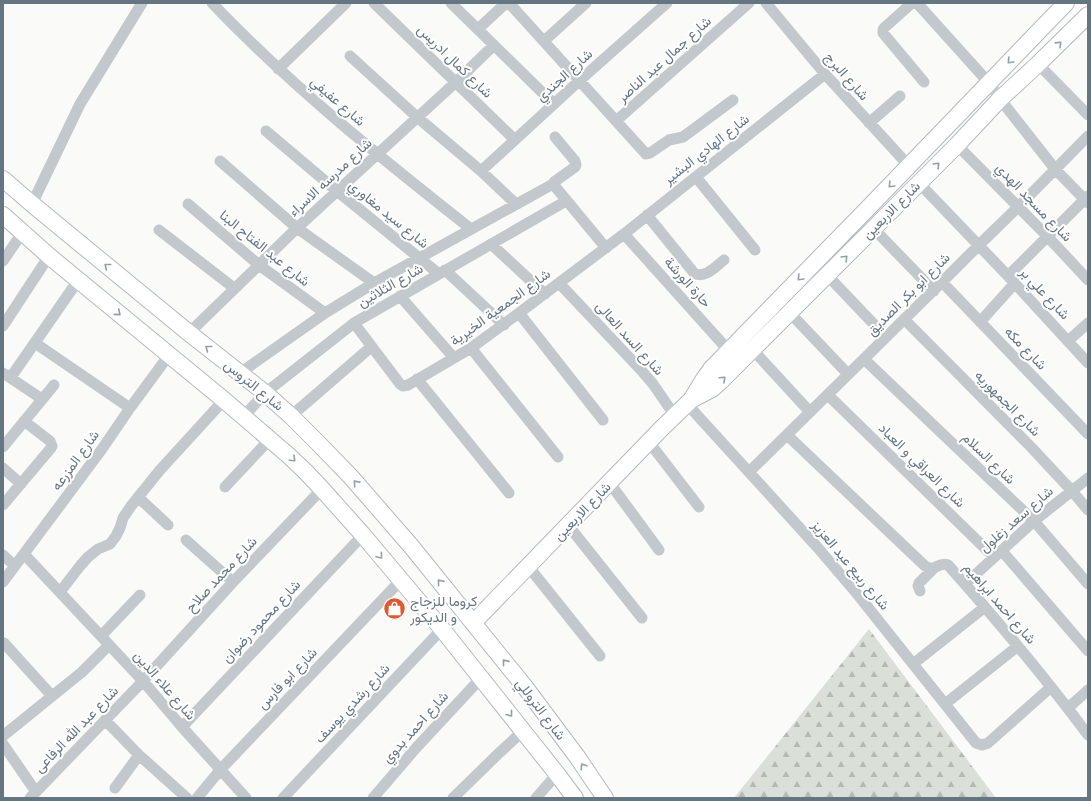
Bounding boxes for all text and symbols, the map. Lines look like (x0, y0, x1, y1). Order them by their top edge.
street label: شارع جمال عبد الناصر (613, 13, 716, 108)
street label: شارع كمال ادريس (412, 21, 496, 103)
one-way arrow (1054, 41, 1062, 49)
street label: شارع الجندي (532, 45, 598, 107)
street label: شارع البرج (819, 49, 872, 105)
one-way arrow (1007, 56, 1015, 64)
street label: شارع عفيفي (305, 73, 369, 132)
street label: شارع الهادي البشير (659, 111, 755, 191)
street label: شارع مدرسه الاسراء (285, 134, 377, 222)
street label: شارع مسجد الهدي (990, 159, 1076, 247)
one-way arrow (932, 162, 940, 170)
street label: شارع سيد مغاوري (343, 177, 432, 254)
street label: شارع الاربعين (859, 178, 925, 244)
one-way arrow (888, 180, 895, 188)
street label: شارع عبد الفتاح البنا (215, 207, 313, 292)
street label: شارع ابو بكر الصديق (863, 249, 955, 341)
street label: حارة الورشة (660, 254, 715, 311)
one-way arrow (840, 255, 848, 263)
street label: شارع الثلاثين (355, 260, 427, 313)
street label: شارع علي بر (1013, 263, 1073, 325)
one-way arrow (105, 264, 112, 271)
street label: شارع الجمعية الخيرية (447, 265, 555, 351)
one-way arrow (797, 273, 805, 281)
street label: شارع السد العالى (590, 298, 667, 380)
one-way arrow (114, 308, 121, 315)
street label: شارع مكه (1000, 323, 1050, 375)
one-way arrow (206, 346, 213, 353)
street label: شارع التروس (219, 356, 287, 416)
street label: شارع الجمهوريه (970, 367, 1044, 441)
one-way arrow (718, 376, 726, 384)
street label: شارع العراقي و العباد (873, 420, 968, 513)
street label: شارع المزرعه (48, 427, 105, 495)
street label: شارع السلام (957, 429, 1019, 489)
one-way arrow (288, 455, 296, 462)
street label: شارع الاربعين (550, 478, 616, 546)
one-way arrow (353, 480, 360, 488)
street label: شارع سعد زغلول (976, 483, 1058, 558)
street label: شارع ربيع عبد العزيز (806, 516, 893, 615)
street label: شارع محمد صلاح (182, 533, 262, 617)
one-way arrow (376, 551, 383, 558)
street label: شارع احمد ابراهيم (958, 559, 1039, 649)
street label: شارع محمود رضوان (219, 576, 306, 668)
one-way arrow (438, 579, 445, 586)
place label: كروما للزجاج و الديكور (409, 593, 477, 626)
shop icon: كروما للزجاج و الديكور (381, 596, 407, 622)
street label: شارع ابو فارس (254, 644, 322, 714)
street label: شارع علاء الدين (128, 647, 199, 725)
one-way arrow (503, 659, 510, 666)
street label: شارع رشدي يوسف (311, 660, 396, 749)
street label: شارع التروللي (509, 675, 569, 745)
street label: شارع عبد الله الرفاعى (31, 682, 123, 778)
street label: شارع احمد بدوي (379, 688, 454, 769)
one-way arrow (505, 710, 512, 717)
one-way arrow (580, 763, 588, 770)

